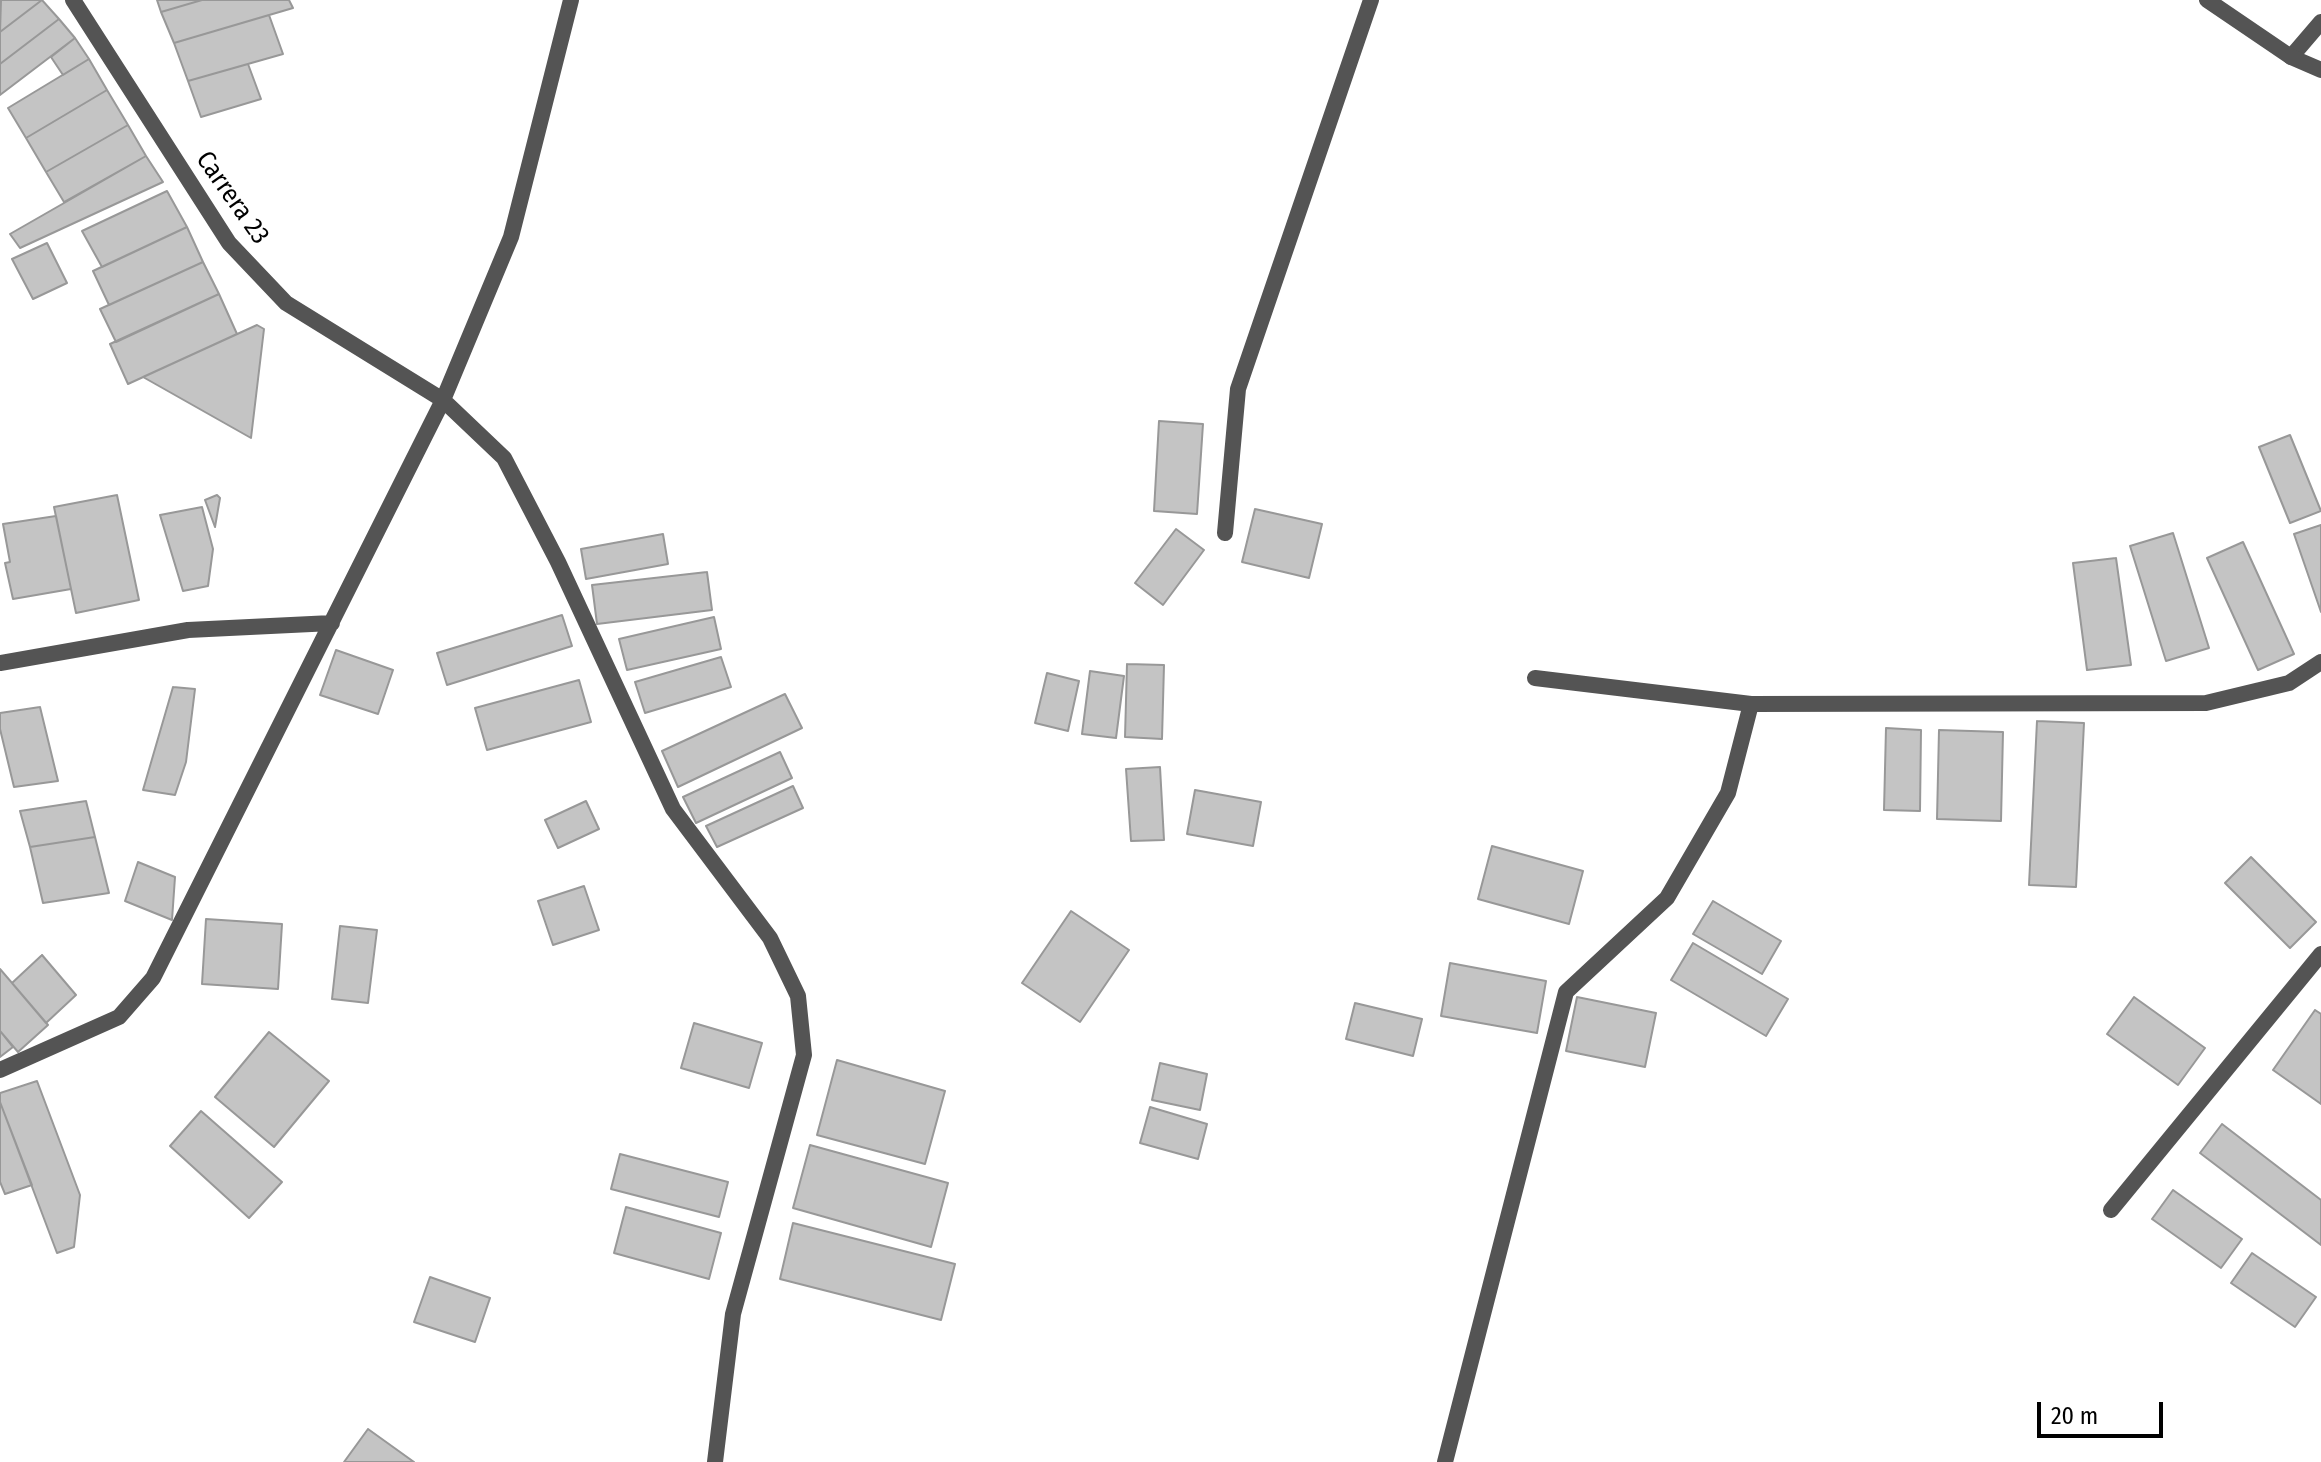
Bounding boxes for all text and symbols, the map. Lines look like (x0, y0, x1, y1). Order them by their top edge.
street label: Carrera 23 (189, 146, 275, 250)
scale bar (2041, 1386, 2167, 1436)
text: 20 m (2051, 1402, 2098, 1430)

